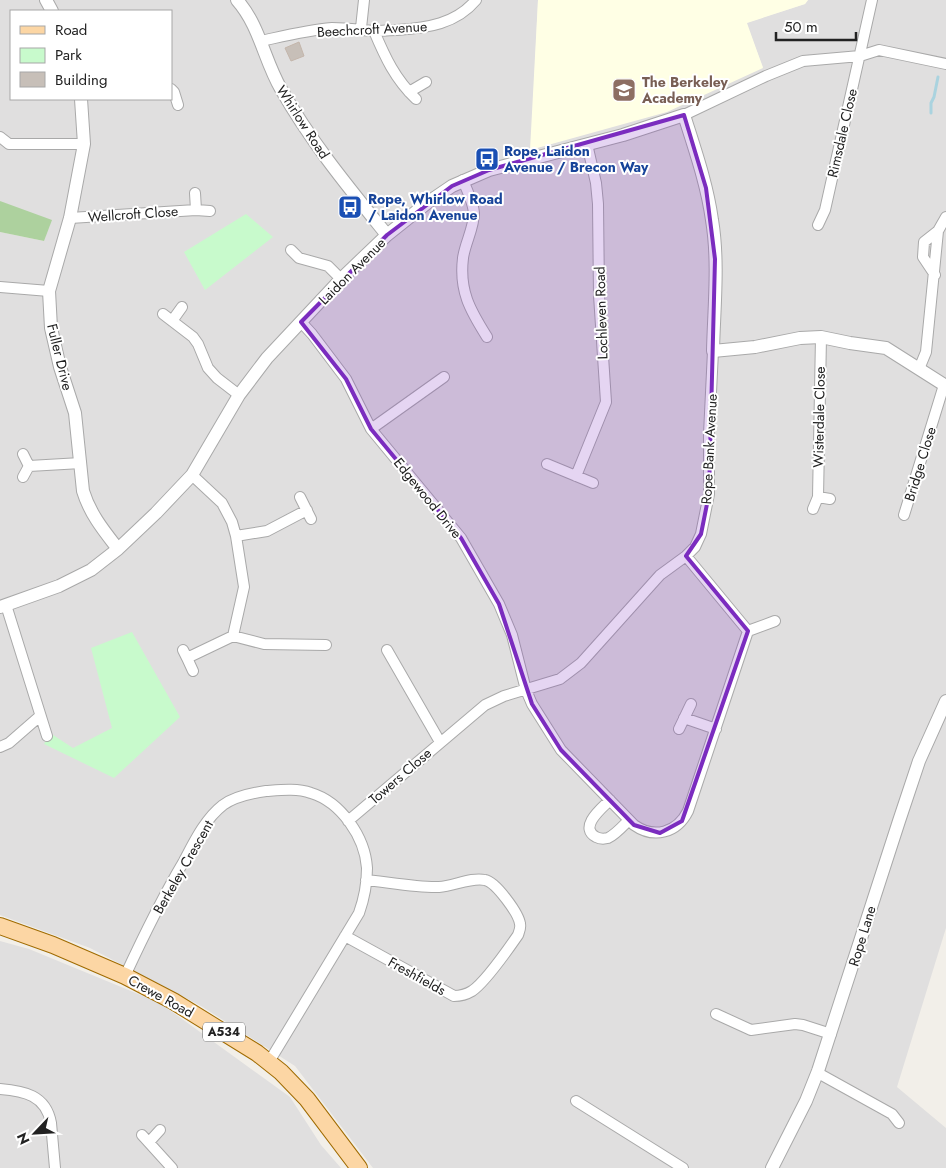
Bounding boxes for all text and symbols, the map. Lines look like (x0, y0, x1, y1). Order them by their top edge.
legend (10, 10, 172, 100)
scale bar (776, 10, 856, 42)
street label: Beechcroft Avenue (316, 16, 428, 42)
text: 50 m (784, 16, 818, 38)
text: Road (55, 19, 87, 41)
text: Park (55, 44, 82, 66)
text: Building (55, 69, 107, 91)
place label: The Berkeley Academy (641, 72, 729, 108)
school or university icon: The Berkeley Academy (611, 77, 637, 103)
street label: Whirlow Road (272, 81, 334, 163)
street label: Rimsdale Close (822, 87, 862, 179)
place label: Rope, Laidon Avenue / Brecon Way (503, 141, 649, 177)
bus stop icon: Rope, Laidon Avenue / Brecon Way (474, 146, 500, 172)
place label: Rope, Whirlow Road / Laidon Avenue (368, 189, 503, 225)
bus stop icon: Rope, Whirlow Road / Laidon Avenue (337, 194, 363, 220)
street label: Wellcroft Close (87, 201, 179, 227)
street label: Laidon Avenue (314, 233, 390, 309)
street label: Lochleven Road (589, 266, 613, 360)
street label: Fuller Drive (42, 322, 78, 392)
street label: Wisterdale Close (808, 366, 830, 468)
street label: Rope Bank Avenue (696, 393, 722, 505)
street label: Bridge Close (899, 424, 941, 504)
street label: Edgewood Drive (389, 453, 467, 543)
street label: Towers Close (364, 743, 436, 809)
street label: Berkeley Crescent (148, 816, 218, 918)
street label: Rope Lane (843, 903, 881, 969)
street label: Freshfields (385, 952, 450, 1000)
street label: Crewe Road (125, 970, 197, 1022)
road number: A534 (203, 1022, 245, 1042)
north arrow (10, 1108, 60, 1158)
text: N (12, 1129, 35, 1148)

